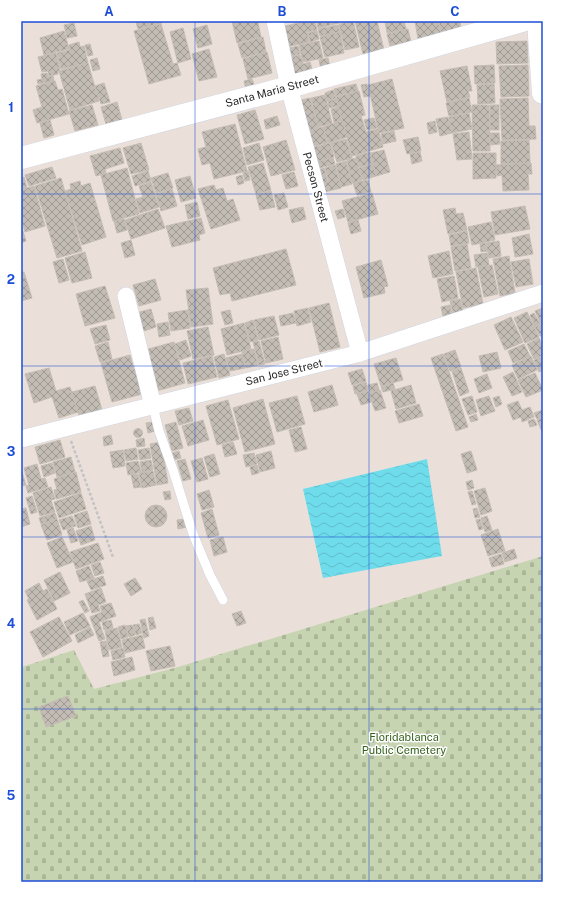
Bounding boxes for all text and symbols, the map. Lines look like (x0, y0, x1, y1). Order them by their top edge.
text: A (104, 4, 114, 19)
text: B (278, 4, 287, 19)
text: C (450, 4, 460, 19)
street label: Santa Maria Street (224, 73, 320, 109)
text: 1 (8, 100, 14, 115)
street label: Pecson Street (301, 151, 331, 223)
text: 2 (7, 272, 15, 287)
street label: San Jose Street (244, 357, 324, 387)
text: 3 (7, 444, 16, 459)
text: 4 (7, 616, 16, 631)
park label: Floridablanca Public Cemetery (362, 731, 446, 756)
text: 5 (7, 788, 16, 803)

